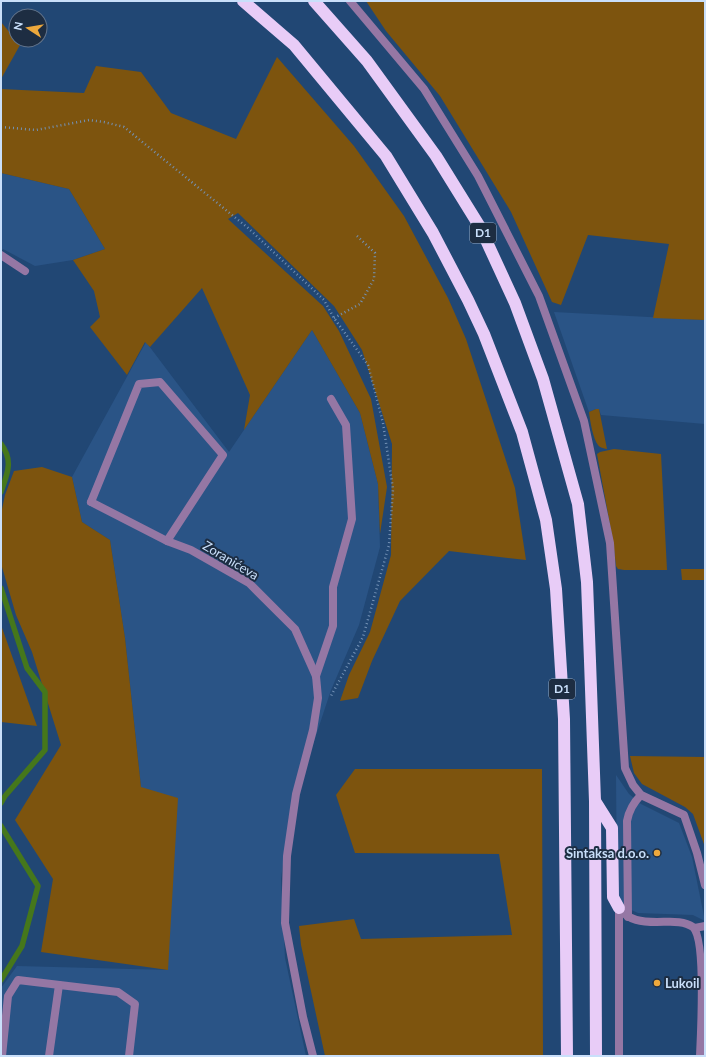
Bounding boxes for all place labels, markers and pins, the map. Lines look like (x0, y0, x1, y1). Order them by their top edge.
place label: Sintaksa d.o.o. (566, 845, 649, 861)
marker: Sintaksa d.o.o. (652, 848, 662, 858)
place label: Lukoil (665, 975, 699, 991)
marker: Lukoil (652, 978, 662, 988)

